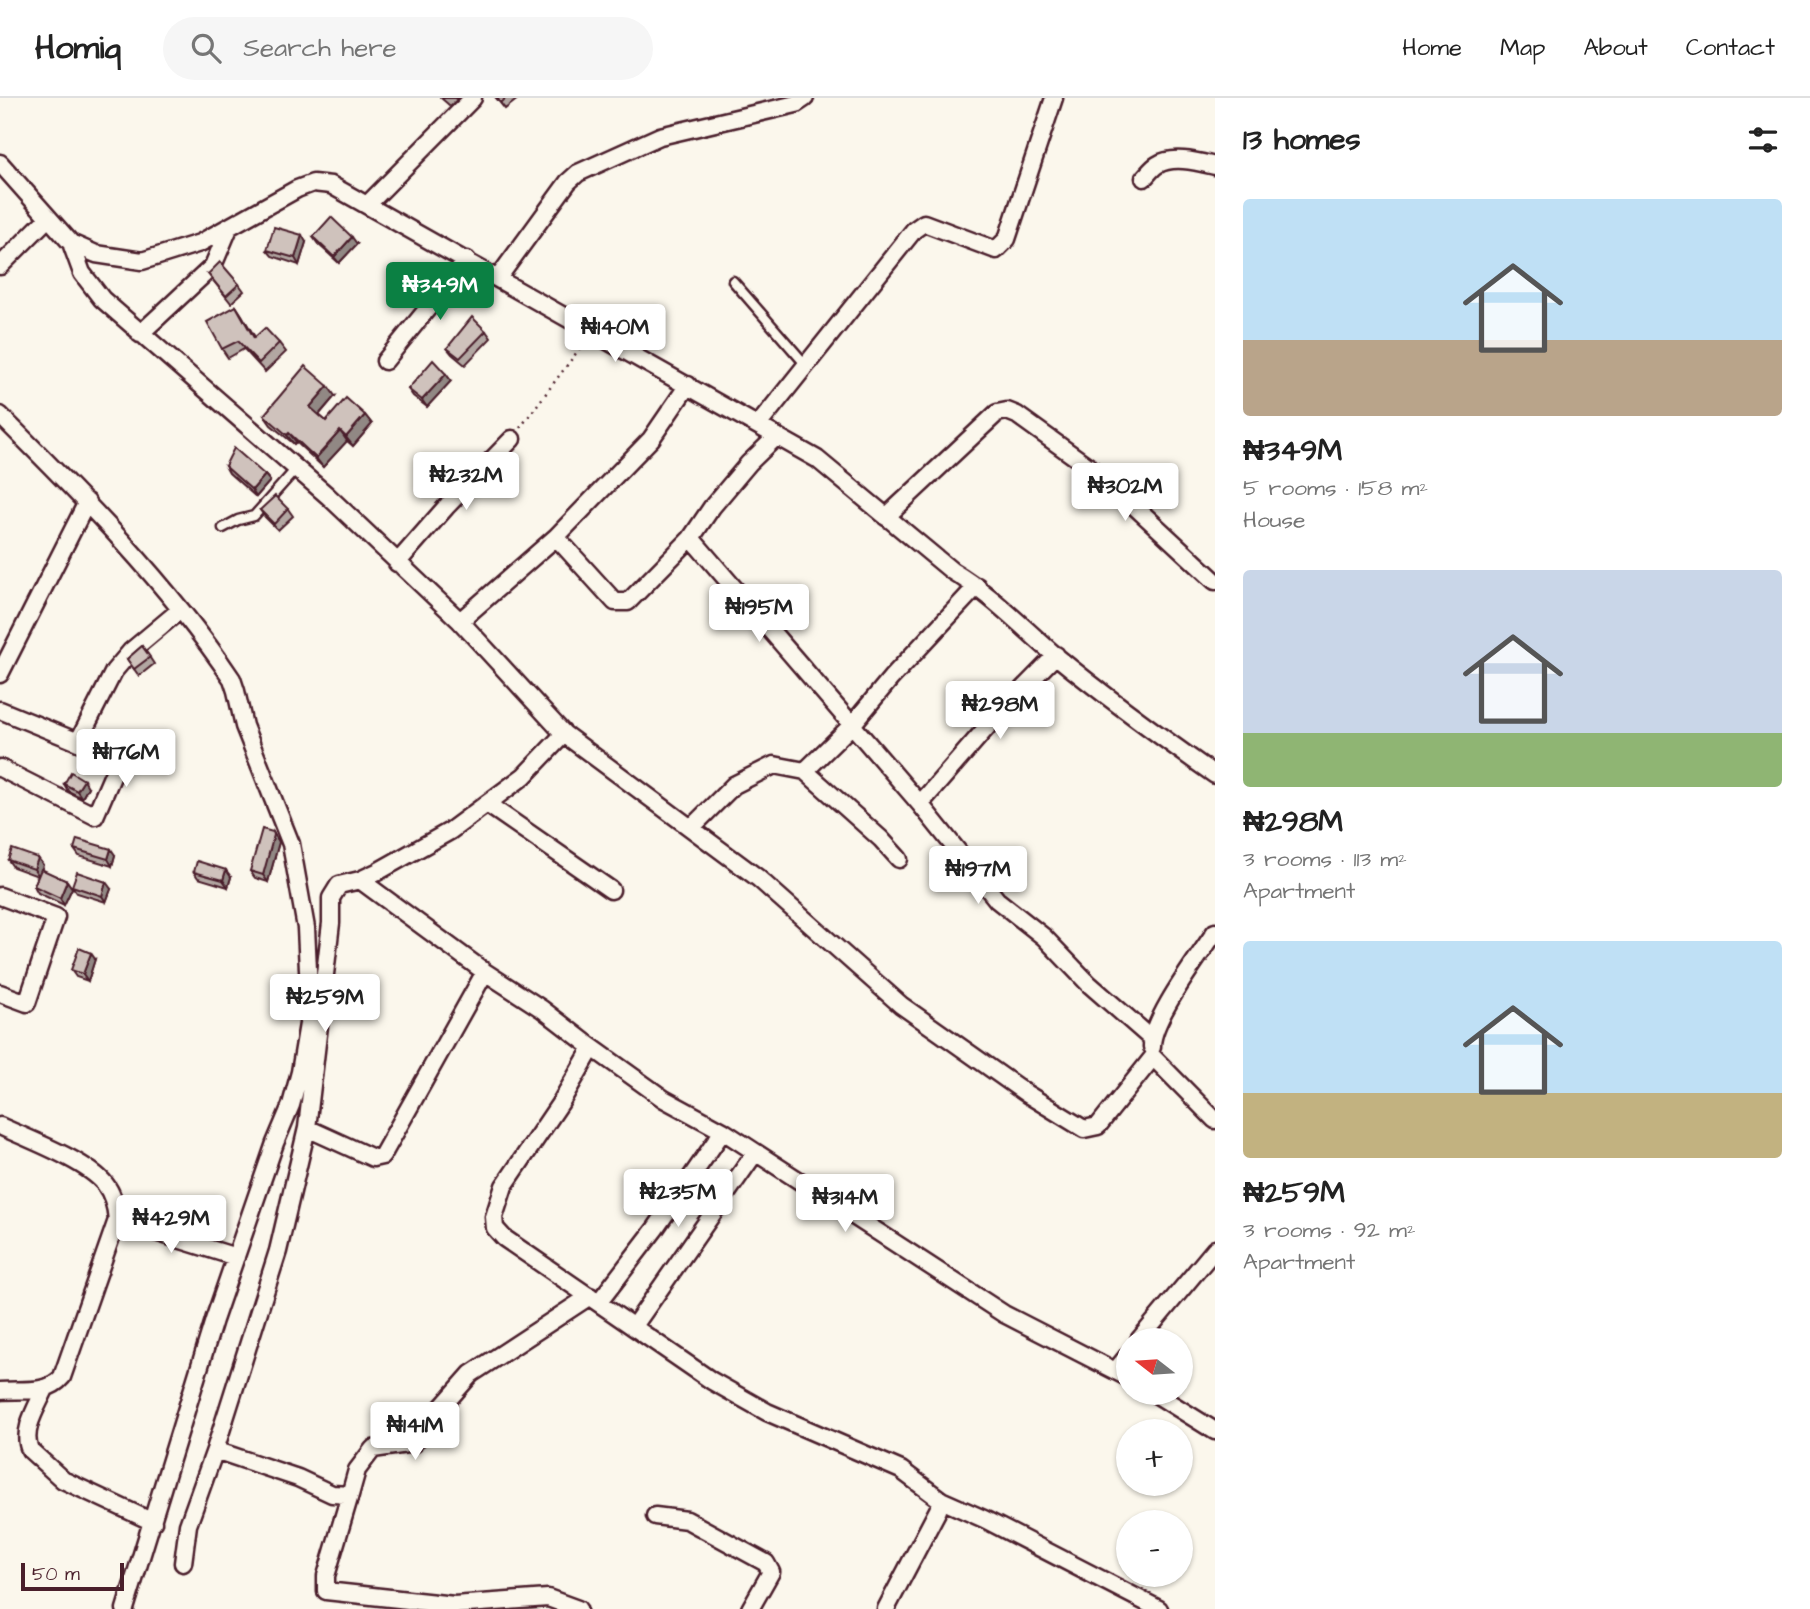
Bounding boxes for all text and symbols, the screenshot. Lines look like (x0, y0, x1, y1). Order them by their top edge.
search box (163, 17, 653, 80)
text: Homiq (35, 25, 121, 71)
icon: search (187, 29, 225, 67)
text: Search here (243, 30, 397, 66)
text: Home (1402, 31, 1462, 65)
text: Map (1500, 31, 1545, 65)
text: About (1583, 31, 1648, 65)
text: Contact (1686, 31, 1775, 65)
text: 13 homes (1243, 119, 1360, 161)
icon: filters (1744, 121, 1782, 159)
icon: home (1450, 245, 1576, 371)
pin: ₦349M (391, 262, 489, 322)
text: ₦349M (402, 269, 478, 301)
pin: ₦140M (566, 304, 664, 364)
text: ₦140M (581, 311, 649, 343)
text: ₦349M (1243, 430, 1342, 472)
pin: ₦232M (417, 452, 515, 512)
text: ₦232M (429, 459, 503, 491)
pin: ₦302M (1076, 464, 1174, 523)
text: ₦302M (1087, 470, 1163, 502)
text: 5 rooms · 158 m² (1243, 472, 1428, 504)
text: House (1243, 504, 1306, 536)
pin: ₦195M (710, 584, 808, 644)
text: ₦195M (725, 591, 793, 623)
icon: home (1450, 616, 1576, 742)
pin: ₦298M (951, 682, 1049, 741)
text: ₦298M (962, 688, 1038, 720)
pin: ₦176M (77, 730, 175, 789)
text: ₦176M (92, 736, 160, 768)
text: ₦298M (1243, 801, 1343, 843)
text: 3 rooms · 113 m² (1243, 843, 1407, 875)
pin: ₦197M (929, 846, 1027, 906)
text: ₦197M (945, 853, 1011, 885)
text: Apartment (1243, 875, 1355, 907)
pin: ₦259M (276, 974, 374, 1034)
text: ₦259M (286, 981, 364, 1013)
icon: home (1450, 987, 1576, 1113)
pin: ₦235M (629, 1170, 727, 1229)
text: ₦259M (1243, 1172, 1345, 1214)
pin: ₦314M (796, 1174, 894, 1234)
text: ₦235M (640, 1176, 716, 1208)
text: ₦314M (812, 1181, 878, 1213)
pin: ₦429M (122, 1196, 220, 1255)
text: ₦429M (132, 1202, 210, 1234)
text: 3 rooms · 92 m² (1243, 1214, 1416, 1246)
text: Apartment (1243, 1246, 1355, 1278)
north arrow (1116, 1328, 1194, 1405)
map controls (1116, 1328, 1193, 1587)
pin: ₦141M (366, 1402, 464, 1462)
text: ₦141M (386, 1409, 444, 1441)
button: + (1116, 1419, 1193, 1496)
button: − (1116, 1510, 1193, 1587)
scale bar (21, 1560, 124, 1592)
text: 50 m (32, 1561, 80, 1588)

